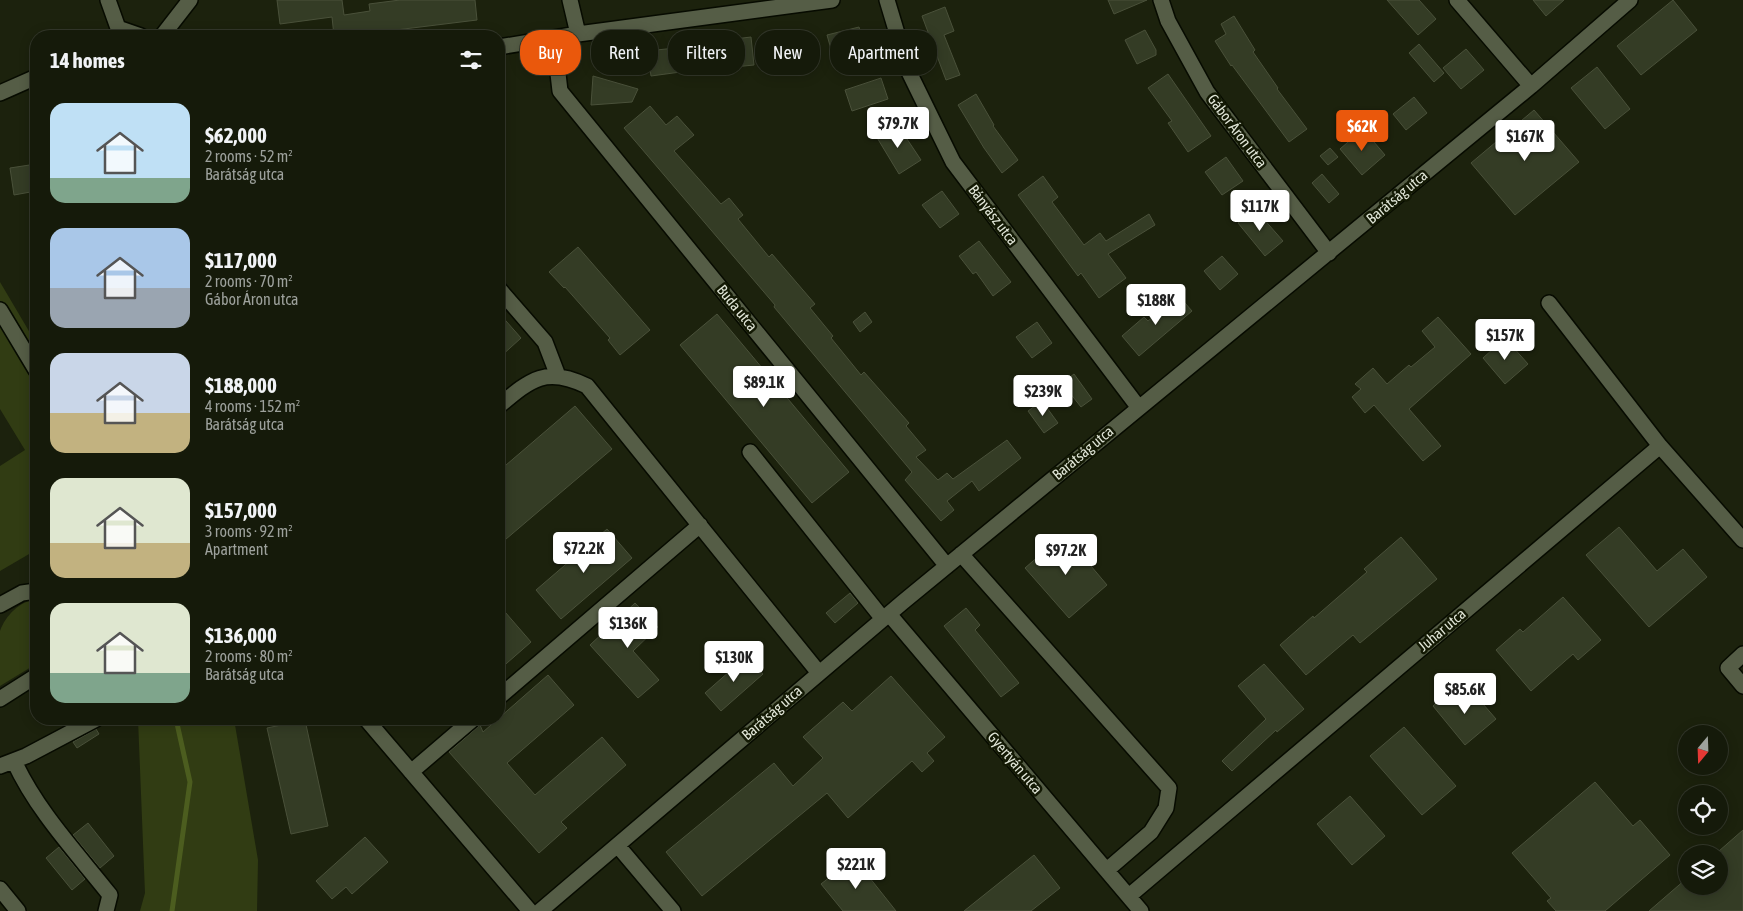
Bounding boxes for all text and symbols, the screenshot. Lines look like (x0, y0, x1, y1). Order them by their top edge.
chip: Buy (520, 30, 581, 75)
chip: Rent (591, 30, 658, 75)
chip: Filters (668, 30, 745, 75)
chip: New (755, 30, 820, 75)
chip: Apartment (830, 30, 937, 75)
icon: filters (457, 46, 485, 74)
text: 14 homes (50, 48, 125, 72)
street label: Gábor Áron utca (1204, 91, 1271, 171)
pin: $79.7K (857, 106, 939, 149)
pin: $62K (1332, 110, 1392, 152)
text: $79.7K (878, 114, 918, 132)
text: $62K (1347, 117, 1377, 135)
pin: $167K (1490, 120, 1560, 162)
icon: home (90, 123, 150, 183)
text: $62,000 (205, 123, 267, 147)
text: $167K (1506, 127, 1544, 145)
text: 2 rooms · 52 m² (205, 147, 293, 165)
text: Barátság utca (205, 165, 284, 183)
street label: Barátság utca (1363, 166, 1431, 227)
street label: Bányász utca (965, 181, 1022, 248)
pin: $117K (1225, 190, 1295, 232)
text: $117K (1241, 197, 1279, 215)
icon: home (90, 248, 150, 308)
text: $117,000 (205, 248, 277, 272)
text: 2 rooms · 70 m² (205, 272, 293, 290)
street label: Buda utca (714, 281, 761, 334)
pin: $188K (1121, 284, 1191, 326)
text: Gábor Áron utca (205, 290, 299, 308)
text: $188K (1137, 291, 1175, 309)
pin: $157K (1470, 318, 1540, 361)
text: $157K (1486, 326, 1524, 344)
pin: $89.1K (723, 366, 805, 408)
icon: home (90, 373, 150, 433)
text: $188,000 (205, 373, 277, 397)
text: $89.1K (744, 373, 784, 391)
pin: $239K (1008, 374, 1078, 417)
text: $239K (1024, 382, 1062, 400)
text: 4 rooms · 152 m² (205, 397, 300, 415)
text: Barátság utca (205, 415, 284, 433)
street label: Barátság utca (1049, 422, 1117, 483)
icon: home (90, 498, 150, 558)
text: $157,000 (205, 498, 277, 522)
text: 3 rooms · 92 m² (205, 522, 293, 540)
pin: $72.2K (543, 532, 625, 574)
pin: $97.2K (1025, 534, 1107, 576)
text: $72.2K (564, 539, 604, 557)
text: Apartment (205, 540, 268, 558)
text: $97.2K (1046, 541, 1086, 559)
street label: Juhar utca (1414, 605, 1469, 654)
pin: $136K (593, 606, 663, 649)
text: $136K (609, 614, 647, 632)
icon: home (90, 623, 150, 683)
text: $136,000 (205, 623, 277, 647)
pin: $130K (699, 640, 769, 683)
text: 2 rooms · 80 m² (205, 647, 293, 665)
text: $130K (715, 648, 753, 666)
text: Barátság utca (205, 665, 284, 683)
pin: $85.6K (1424, 672, 1506, 715)
text: $85.6K (1445, 680, 1485, 698)
street label: Barátság utca (738, 682, 805, 743)
north arrow (1678, 725, 1728, 775)
map controls (1678, 725, 1728, 895)
street label: Gyertyán utca (985, 728, 1046, 797)
button: locate (1678, 785, 1728, 835)
button: layers (1678, 845, 1728, 895)
pin: $221K (821, 848, 891, 890)
text: $221K (837, 855, 875, 873)

